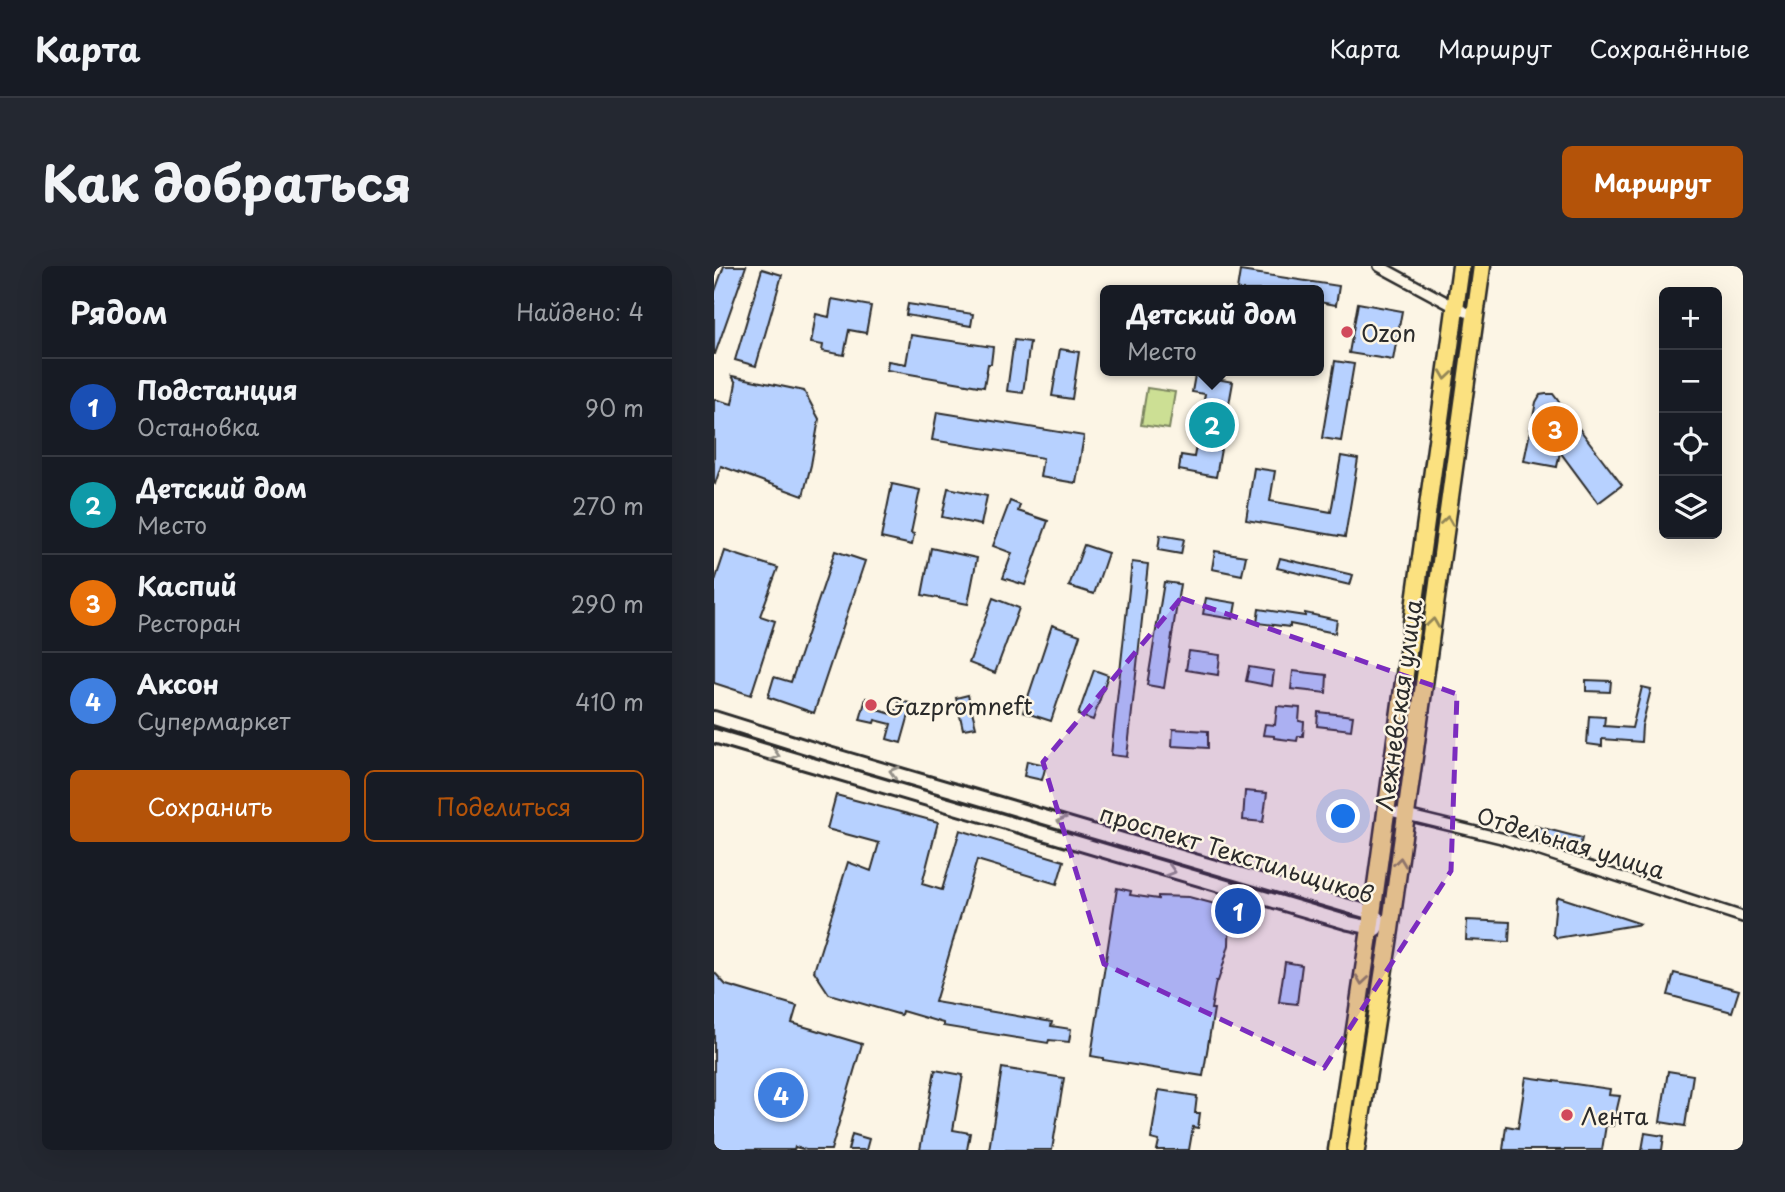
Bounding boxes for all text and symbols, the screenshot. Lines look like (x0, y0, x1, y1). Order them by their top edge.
text: Карта (35, 23, 141, 73)
text: Карта (1329, 30, 1400, 66)
text: Маршрут (1438, 30, 1552, 66)
text: Сохранённые (1590, 30, 1750, 66)
text: Как добраться (42, 145, 412, 219)
button: Маршрут (1562, 146, 1743, 218)
popup (1100, 285, 1324, 376)
map controls (1659, 287, 1722, 539)
button: + (1659, 287, 1722, 350)
text: Рядом (70, 289, 168, 334)
text: Найдено: 4 (516, 294, 644, 329)
text: Детский дом (1127, 294, 1297, 333)
place label: Ozon (1361, 315, 1416, 350)
marker: Ozon (1339, 324, 1355, 340)
text: Место (1127, 333, 1197, 368)
button: − (1659, 350, 1722, 413)
one-way arrow (1439, 369, 1454, 381)
text: Подстанция (137, 370, 298, 409)
text: 1 (88, 390, 99, 425)
text: 90 m (585, 390, 644, 425)
pin: 2 (1189, 399, 1235, 451)
pin: 3 (1532, 403, 1578, 455)
text: Остановка (137, 409, 259, 444)
button: locate (1659, 413, 1722, 476)
text: Детский дом (137, 468, 307, 507)
button: layers (1659, 476, 1722, 539)
text: 2 (85, 488, 101, 523)
text: 270 m (572, 488, 644, 523)
text: Место (137, 507, 207, 542)
one-way arrow (1439, 515, 1454, 526)
text: Каспий (137, 566, 237, 605)
text: 3 (85, 586, 101, 621)
text: 290 m (571, 586, 644, 621)
street label: Лежневская улица (1366, 596, 1430, 813)
text: Ресторан (137, 605, 241, 640)
one-way arrow (1425, 617, 1440, 629)
text: Аксон (137, 664, 219, 703)
text: 4 (85, 684, 101, 719)
text: 410 m (575, 684, 644, 719)
place label: Gazpromneft (885, 688, 1033, 723)
marker: Gazpromneft (863, 697, 879, 713)
text: Супермаркет (137, 703, 291, 738)
one-way arrow (769, 746, 781, 761)
one-way arrow (888, 766, 900, 781)
button: Сохранить (70, 770, 350, 842)
button: Поделиться (364, 770, 644, 842)
street label: проспект Текстильщиков (1096, 795, 1378, 911)
street label: Отдельная улица (1473, 797, 1670, 887)
your location (1326, 799, 1360, 833)
one-way arrow (1056, 815, 1068, 830)
one-way arrow (1392, 856, 1407, 868)
one-way arrow (1164, 863, 1176, 878)
pin: 1 (1215, 885, 1261, 937)
one-way arrow (1355, 974, 1370, 986)
pin: 4 (758, 1069, 804, 1121)
place label: Лента (1581, 1098, 1648, 1133)
marker: Лента (1559, 1107, 1575, 1123)

